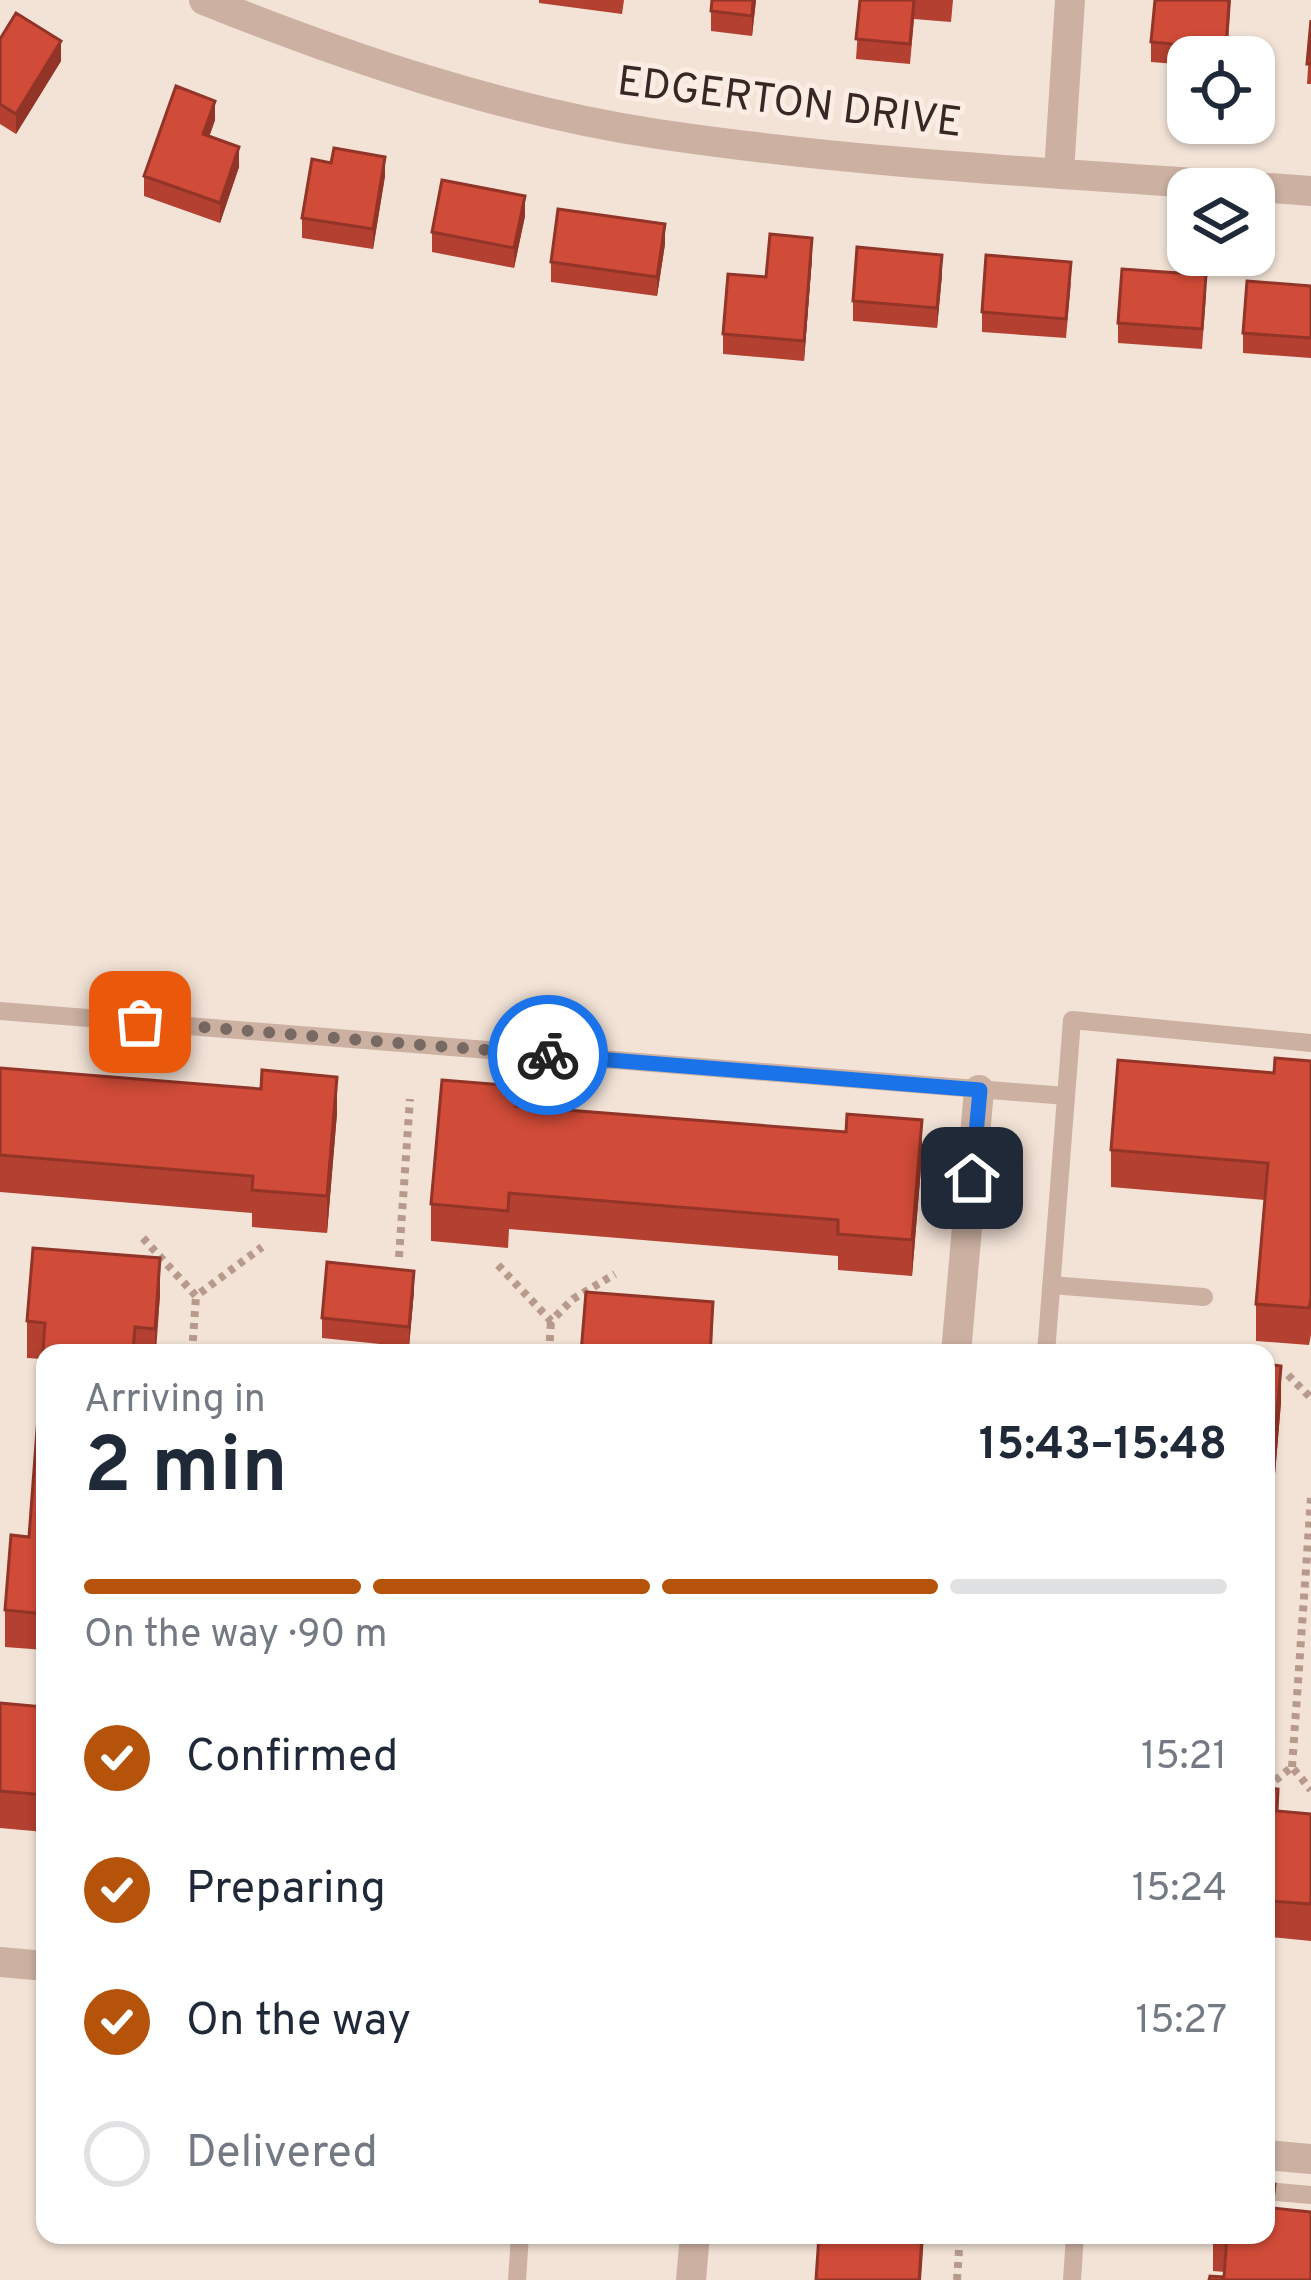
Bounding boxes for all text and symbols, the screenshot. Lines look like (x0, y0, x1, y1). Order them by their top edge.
map controls (1167, 36, 1275, 276)
button: locate (1167, 36, 1275, 144)
street label: EDGERTON DRIVE (614, 57, 965, 152)
button: layers (1167, 168, 1275, 276)
pin (89, 971, 191, 1073)
icon: bag (107, 989, 173, 1055)
courier (488, 995, 608, 1115)
icon: bike (515, 1022, 581, 1088)
pin (921, 1127, 1023, 1229)
icon: home (939, 1145, 1005, 1211)
text: Arriving in (84, 1377, 266, 1426)
text: 15:43–15:48 (979, 1418, 1227, 1475)
text: 2 min (84, 1421, 288, 1520)
text: On the way · 90 m (84, 1612, 388, 1661)
icon: check (84, 1725, 150, 1791)
text: Confirmed (186, 1730, 398, 1787)
text: 15:21 (1141, 1734, 1227, 1783)
icon: check (84, 1857, 150, 1923)
text: Preparing (186, 1862, 386, 1919)
text: 15:24 (1132, 1866, 1227, 1915)
icon: check (84, 1989, 150, 2055)
text: On the way (186, 1994, 411, 2051)
text: 15:27 (1136, 1998, 1227, 2047)
text: Delivered (186, 2126, 378, 2183)

